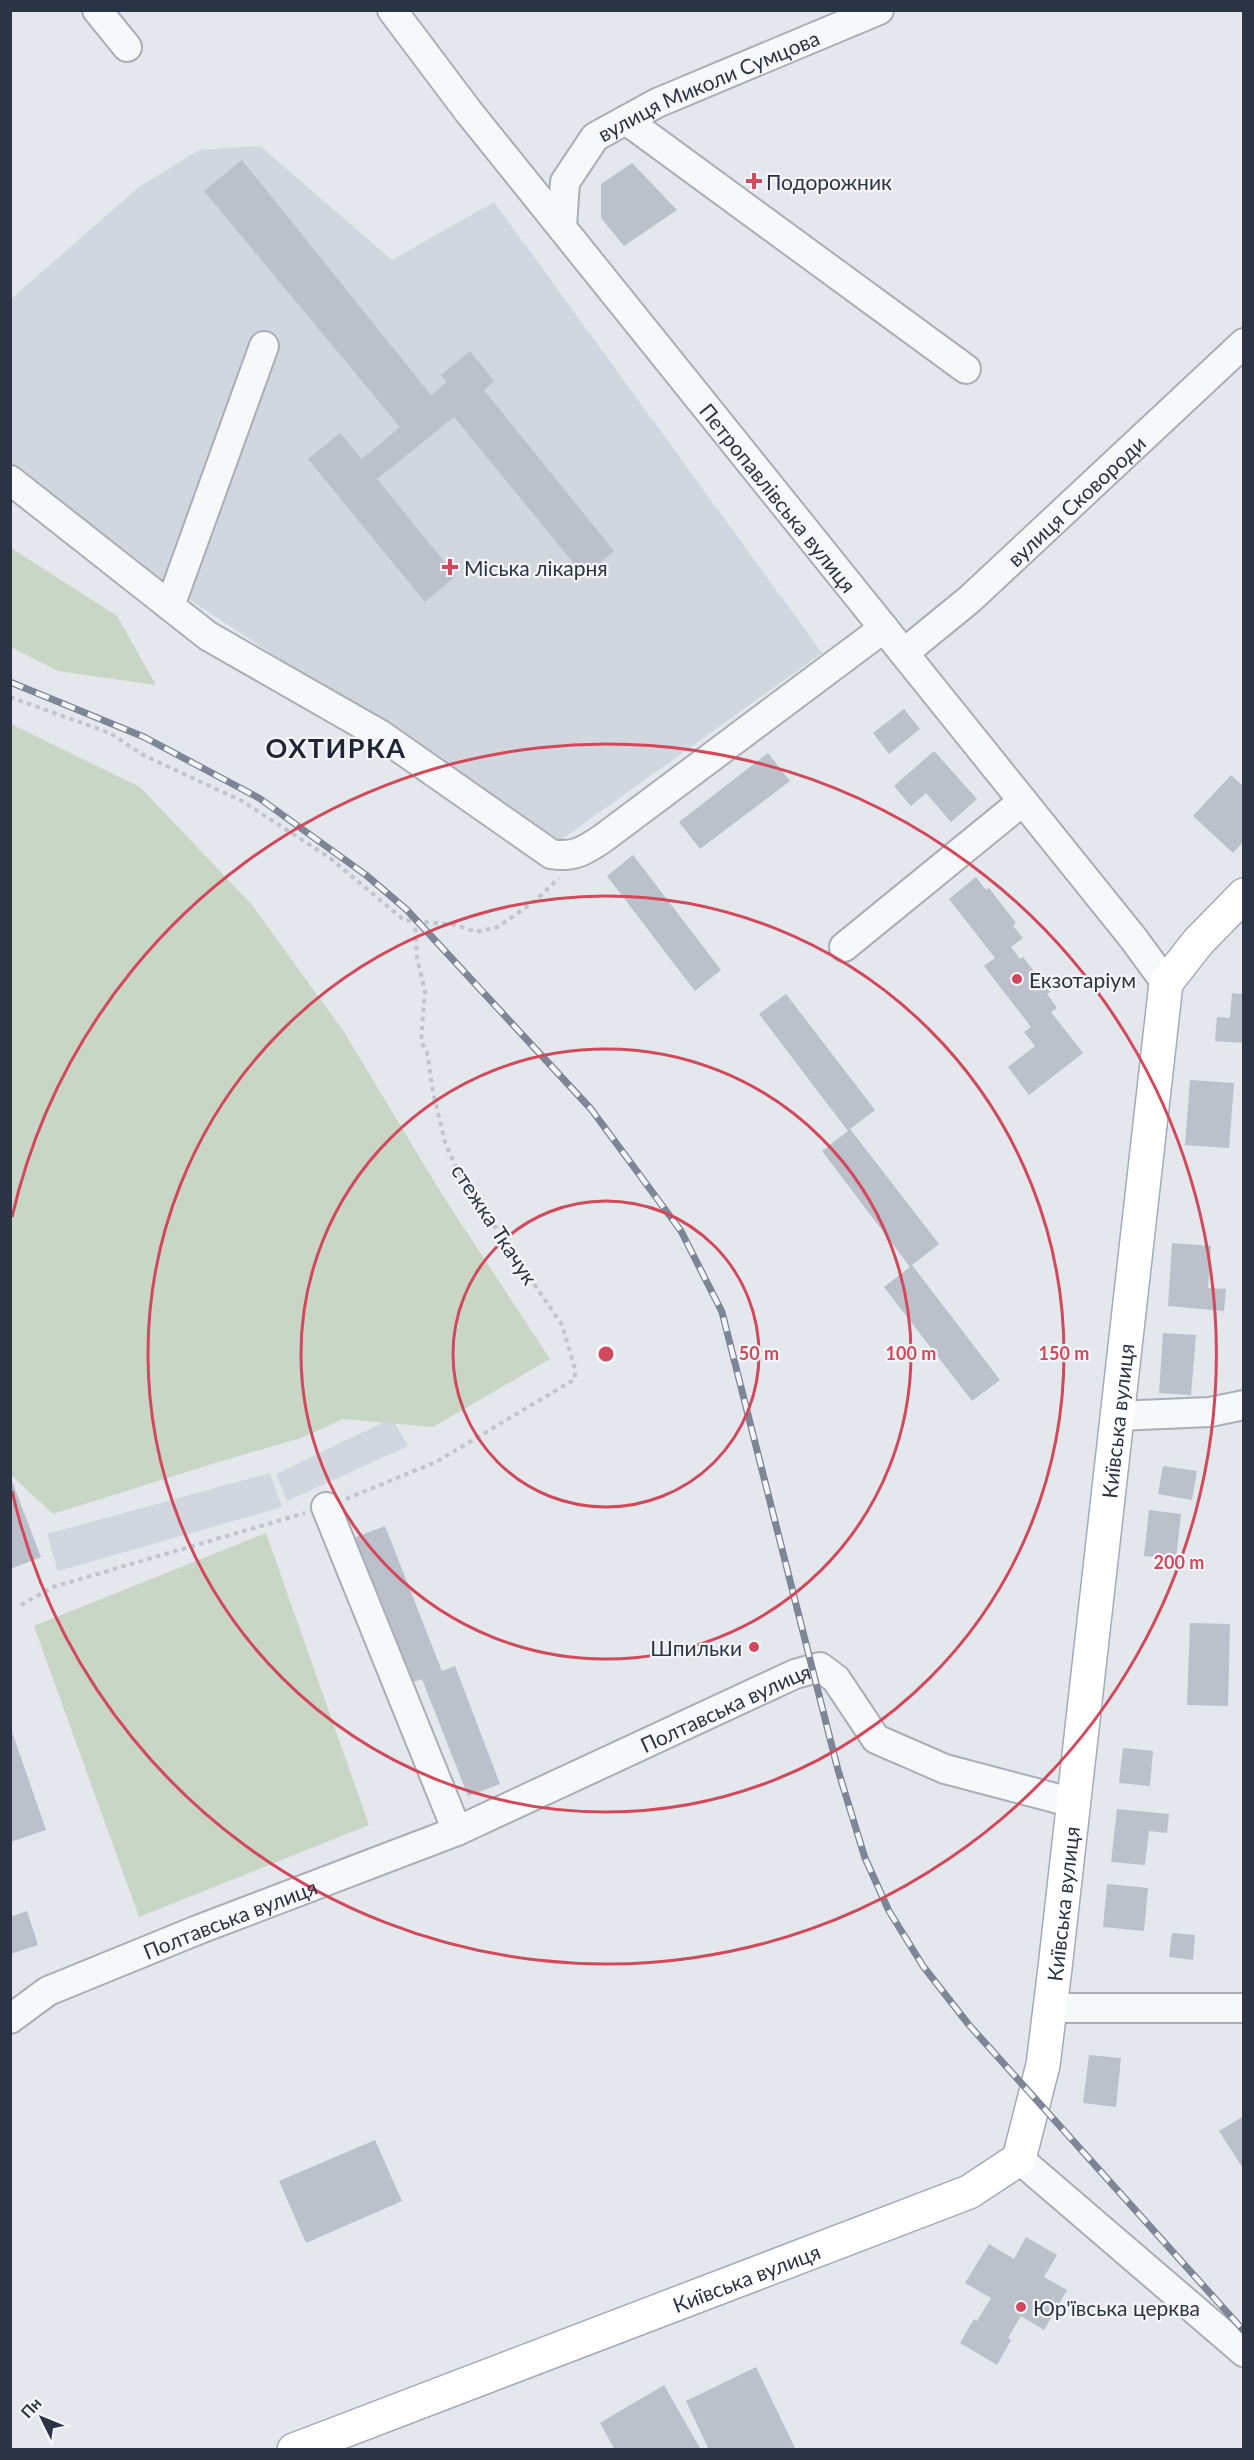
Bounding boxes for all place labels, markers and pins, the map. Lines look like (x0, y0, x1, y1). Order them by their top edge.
place label: Подорожник (766, 169, 892, 194)
marker: Подорожник (747, 174, 761, 188)
place label: Міська лікарня (464, 555, 608, 580)
marker: Міська лікарня (441, 558, 459, 576)
place label: Екзотаріум (1029, 967, 1136, 992)
marker: Екзотаріум (1010, 972, 1024, 986)
centre of rings (596, 1344, 616, 1364)
place label: Шпильки (650, 1635, 742, 1660)
marker: Шпильки (747, 1640, 761, 1654)
place label: Юр'ївська церква (1033, 2295, 1200, 2320)
marker: Юр'ївська церква (1014, 2300, 1028, 2314)

